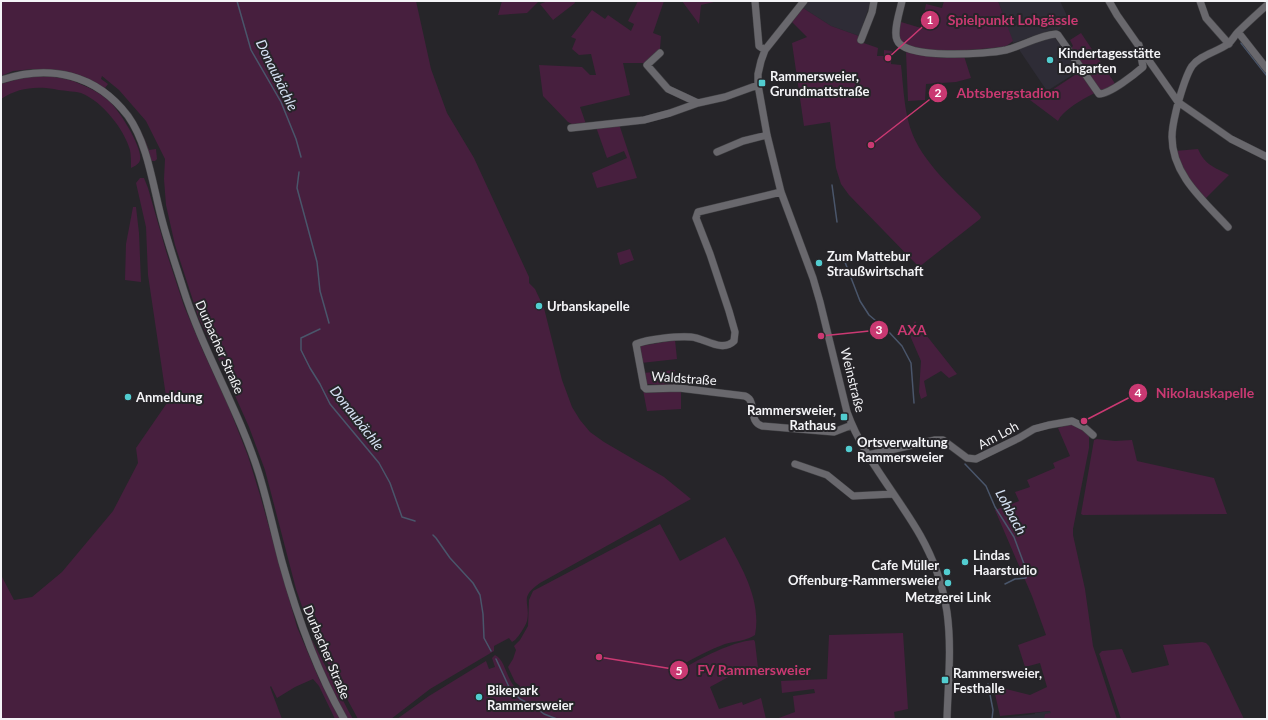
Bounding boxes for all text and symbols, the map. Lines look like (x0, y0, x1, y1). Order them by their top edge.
callout: Spielpunkt Lohgässle (920, 7, 1087, 33)
text: Spielpunkt Lohgässle (948, 11, 1079, 28)
text: 1 (927, 12, 934, 27)
water label: Donaubächle (253, 36, 302, 114)
place label: Kindertagesstätte Lohgarten (1058, 45, 1161, 76)
marker: Kindertagesstätte Lohgarten (1045, 55, 1055, 65)
place label: Rammersweier, Grundmattstraße (770, 68, 870, 99)
marker: Rammersweier, Grundmattstraße (757, 78, 767, 88)
callout: Abtsbergstadion (928, 80, 1067, 106)
text: Abtsbergstadion (956, 84, 1059, 101)
text: 2 (935, 85, 942, 100)
place label: Zum Mattebur Straußwirtschaft (827, 248, 924, 279)
marker: Zum Mattebur Straußwirtschaft (814, 258, 824, 268)
street label: Durbacher Straße (192, 298, 248, 396)
place label: Urbanskapelle (547, 298, 630, 314)
marker: Urbanskapelle (534, 301, 544, 311)
callout: AXA (869, 317, 934, 343)
text: AXA (897, 321, 927, 338)
text: 3 (876, 322, 883, 337)
street label: Weinstraße (837, 346, 869, 414)
street label: Waldstraße (651, 368, 717, 388)
callout: Nikolauskapelle (1128, 380, 1262, 406)
water label: Donaubächle (327, 382, 388, 454)
text: Nikolauskapelle (1156, 384, 1255, 401)
text: 4 (1135, 385, 1142, 400)
place label: Anmeldung (135, 389, 202, 405)
marker: Anmeldung (123, 392, 133, 402)
place label: Rammersweier, Rathaus (747, 402, 836, 433)
marker: Rammersweier, Rathaus (839, 412, 849, 422)
street label: Am Loh (975, 418, 1021, 452)
place label: Ortsverwaltung Rammersweier (857, 434, 948, 465)
marker: Ortsverwaltung Rammersweier (844, 444, 854, 454)
water label: Lohbach (992, 486, 1030, 537)
place label: Lindas Haarstudio (973, 547, 1037, 578)
place label: Cafe Müller Offenburg-Rammersweier (788, 557, 939, 588)
marker: Lindas Haarstudio (960, 557, 970, 567)
marker: Cafe Müller Offenburg-Rammersweier (942, 567, 952, 577)
marker: Metzgerei Link (943, 578, 953, 588)
place label: Metzgerei Link (905, 589, 991, 605)
street label: Durbacher Straße (300, 603, 354, 702)
callout: FV Rammersweier (669, 657, 819, 683)
text: FV Rammersweier (697, 661, 812, 678)
text: 5 (676, 663, 683, 678)
place label: Rammersweier, Festhalle (953, 665, 1042, 696)
marker: Rammersweier, Festhalle (940, 675, 950, 685)
place label: Bikepark Rammersweier (487, 682, 574, 713)
marker: Bikepark Rammersweier (474, 692, 484, 702)

